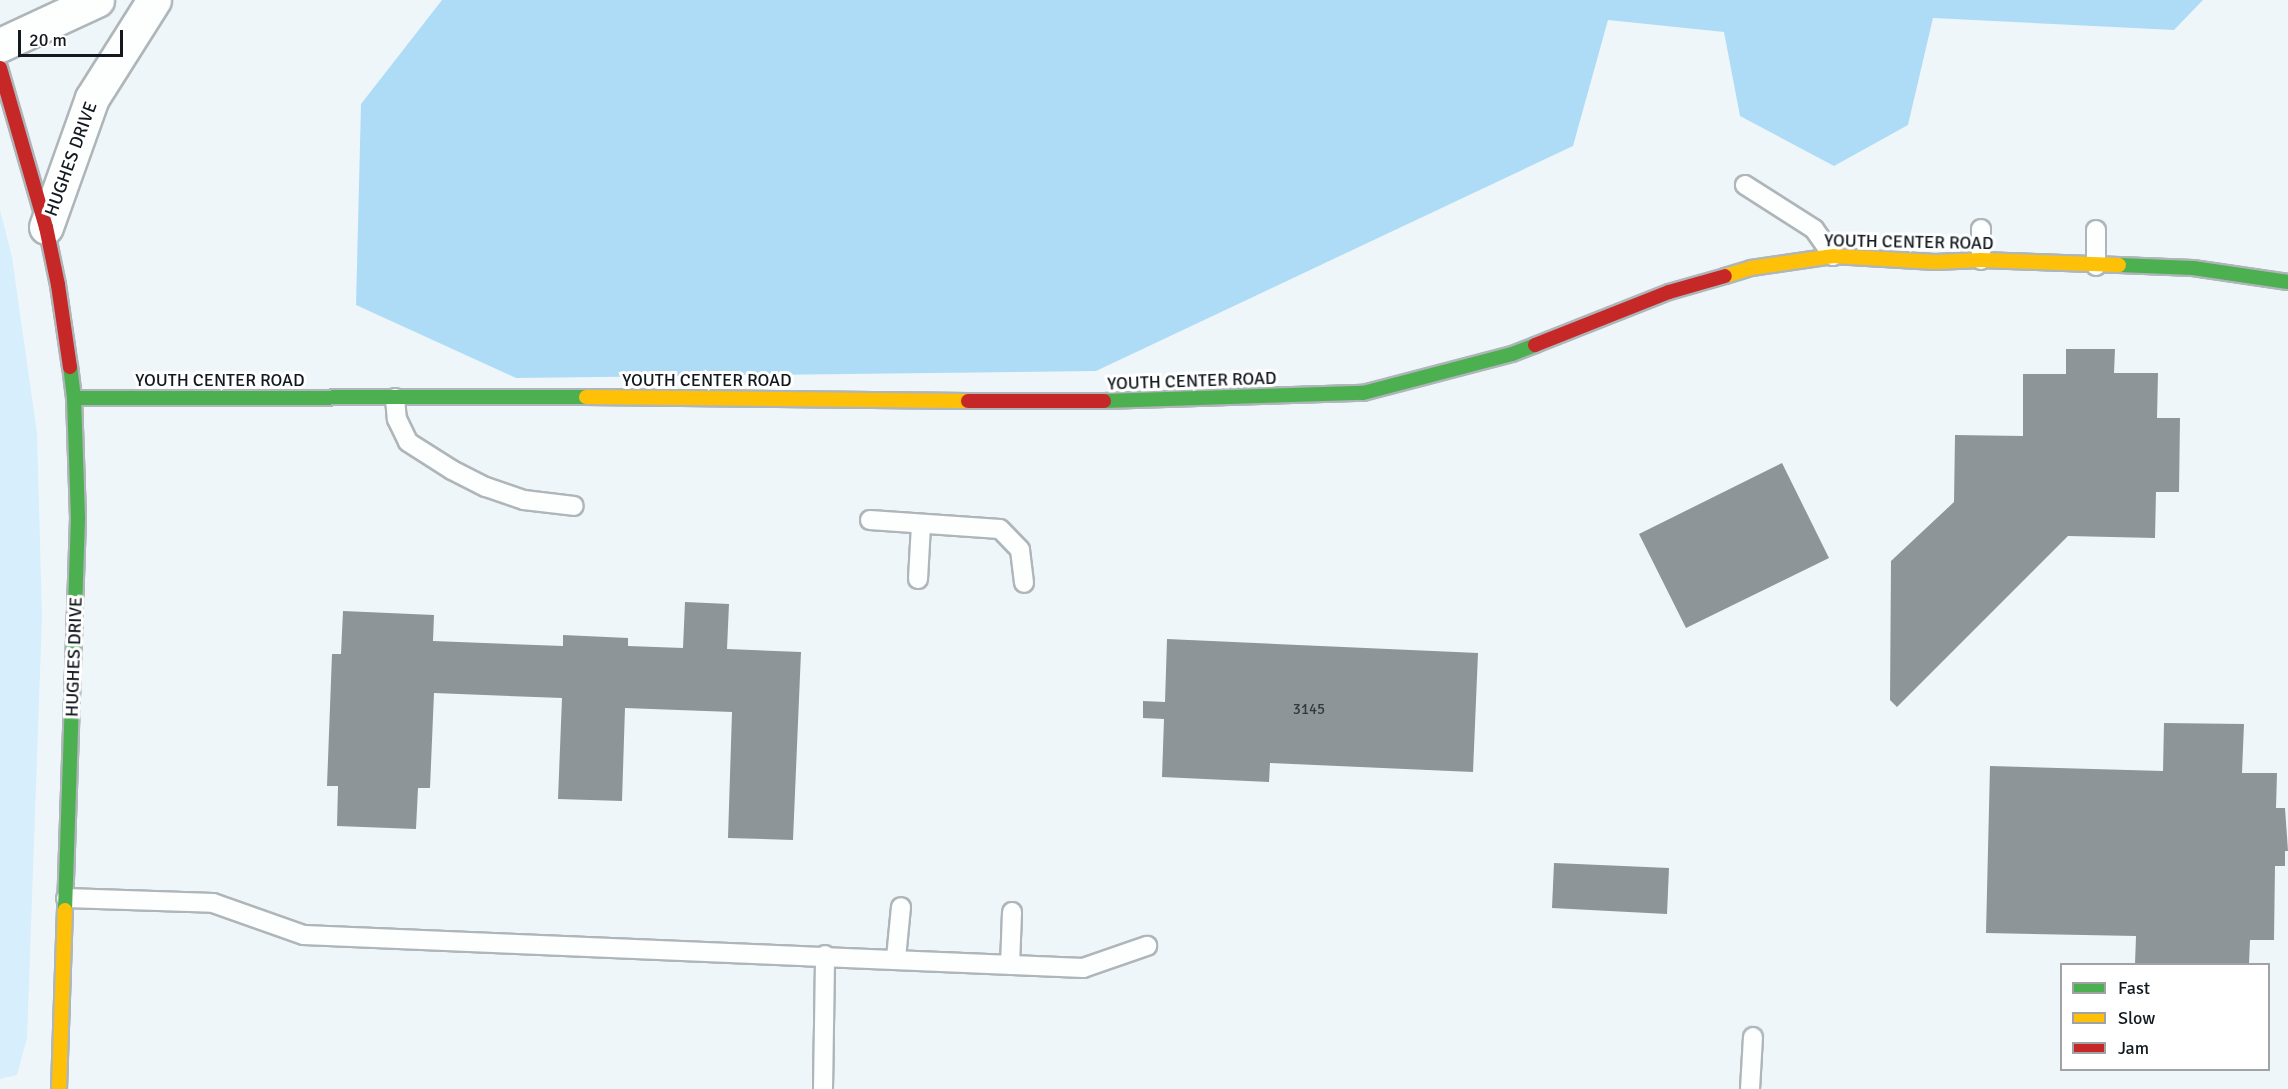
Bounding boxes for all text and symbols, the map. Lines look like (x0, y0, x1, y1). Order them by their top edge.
scale bar (21, 18, 126, 56)
text: 20 m (29, 29, 67, 51)
street label: HUGHES DRIVE (40, 99, 102, 219)
street label: YOUTH CENTER ROAD (1824, 230, 1994, 254)
street label: YOUTH CENTER ROAD (1107, 367, 1277, 395)
street label: YOUTH CENTER ROAD (135, 369, 305, 391)
street label: YOUTH CENTER ROAD (622, 369, 792, 391)
street label: HUGHES DRIVE (61, 597, 87, 717)
house number: 3145 (1293, 701, 1325, 719)
legend (2060, 963, 2270, 1071)
text: Fast (2118, 977, 2150, 999)
text: Slow (2118, 1007, 2155, 1029)
text: Jam (2118, 1037, 2149, 1059)

